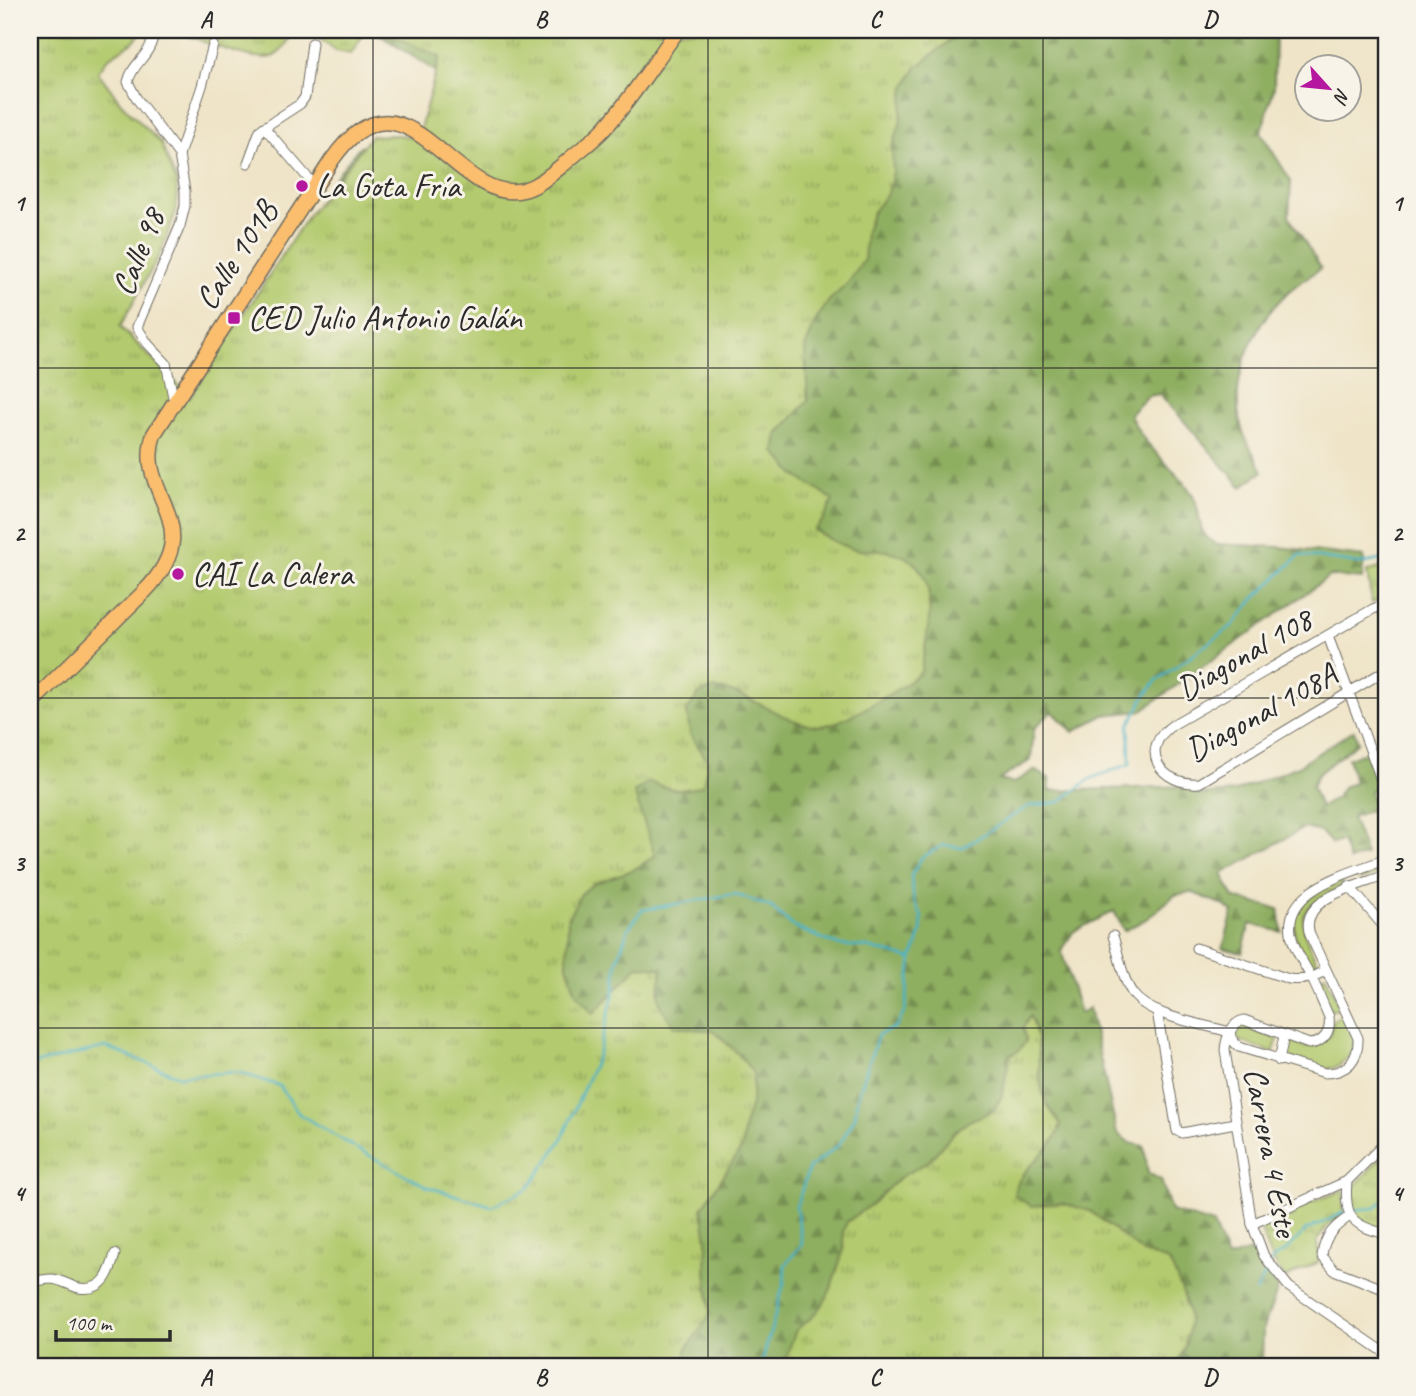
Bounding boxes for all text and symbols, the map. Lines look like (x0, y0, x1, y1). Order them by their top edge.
text: A (200, 5, 214, 34)
text: B (535, 5, 549, 34)
text: C (870, 5, 884, 34)
text: D (1203, 5, 1219, 34)
north arrow (1294, 52, 1364, 122)
text: N (1327, 85, 1356, 109)
place label: La Gota Fría (316, 165, 463, 207)
marker: La Gota Fría (294, 178, 310, 194)
text: 1 (14, 189, 27, 218)
text: 1 (1392, 189, 1405, 218)
street label: Calle 101B (185, 191, 288, 317)
street label: Calle 98 (102, 200, 175, 301)
place label: CED Julio Antonio Galán (248, 297, 523, 339)
marker: CED Julio Antonio Galán (226, 310, 242, 326)
text: 2 (14, 519, 27, 548)
text: 2 (1392, 519, 1405, 548)
place label: CAI La Calera (192, 553, 355, 595)
marker: CAI La Calera (170, 566, 186, 582)
street label: Diagonal 108 (1169, 597, 1322, 710)
street label: Diagonal 108A (1178, 653, 1345, 771)
text: 3 (14, 849, 27, 878)
text: 3 (1392, 849, 1405, 878)
street label: Carrera 4 Este (1234, 1064, 1308, 1242)
text: 4 (14, 1179, 27, 1208)
text: 4 (1392, 1179, 1405, 1208)
scale bar (56, 1298, 170, 1342)
text: 100 m (66, 1310, 113, 1336)
text: A (200, 1363, 214, 1392)
text: B (535, 1363, 549, 1392)
text: C (870, 1363, 884, 1392)
text: D (1203, 1363, 1219, 1392)

